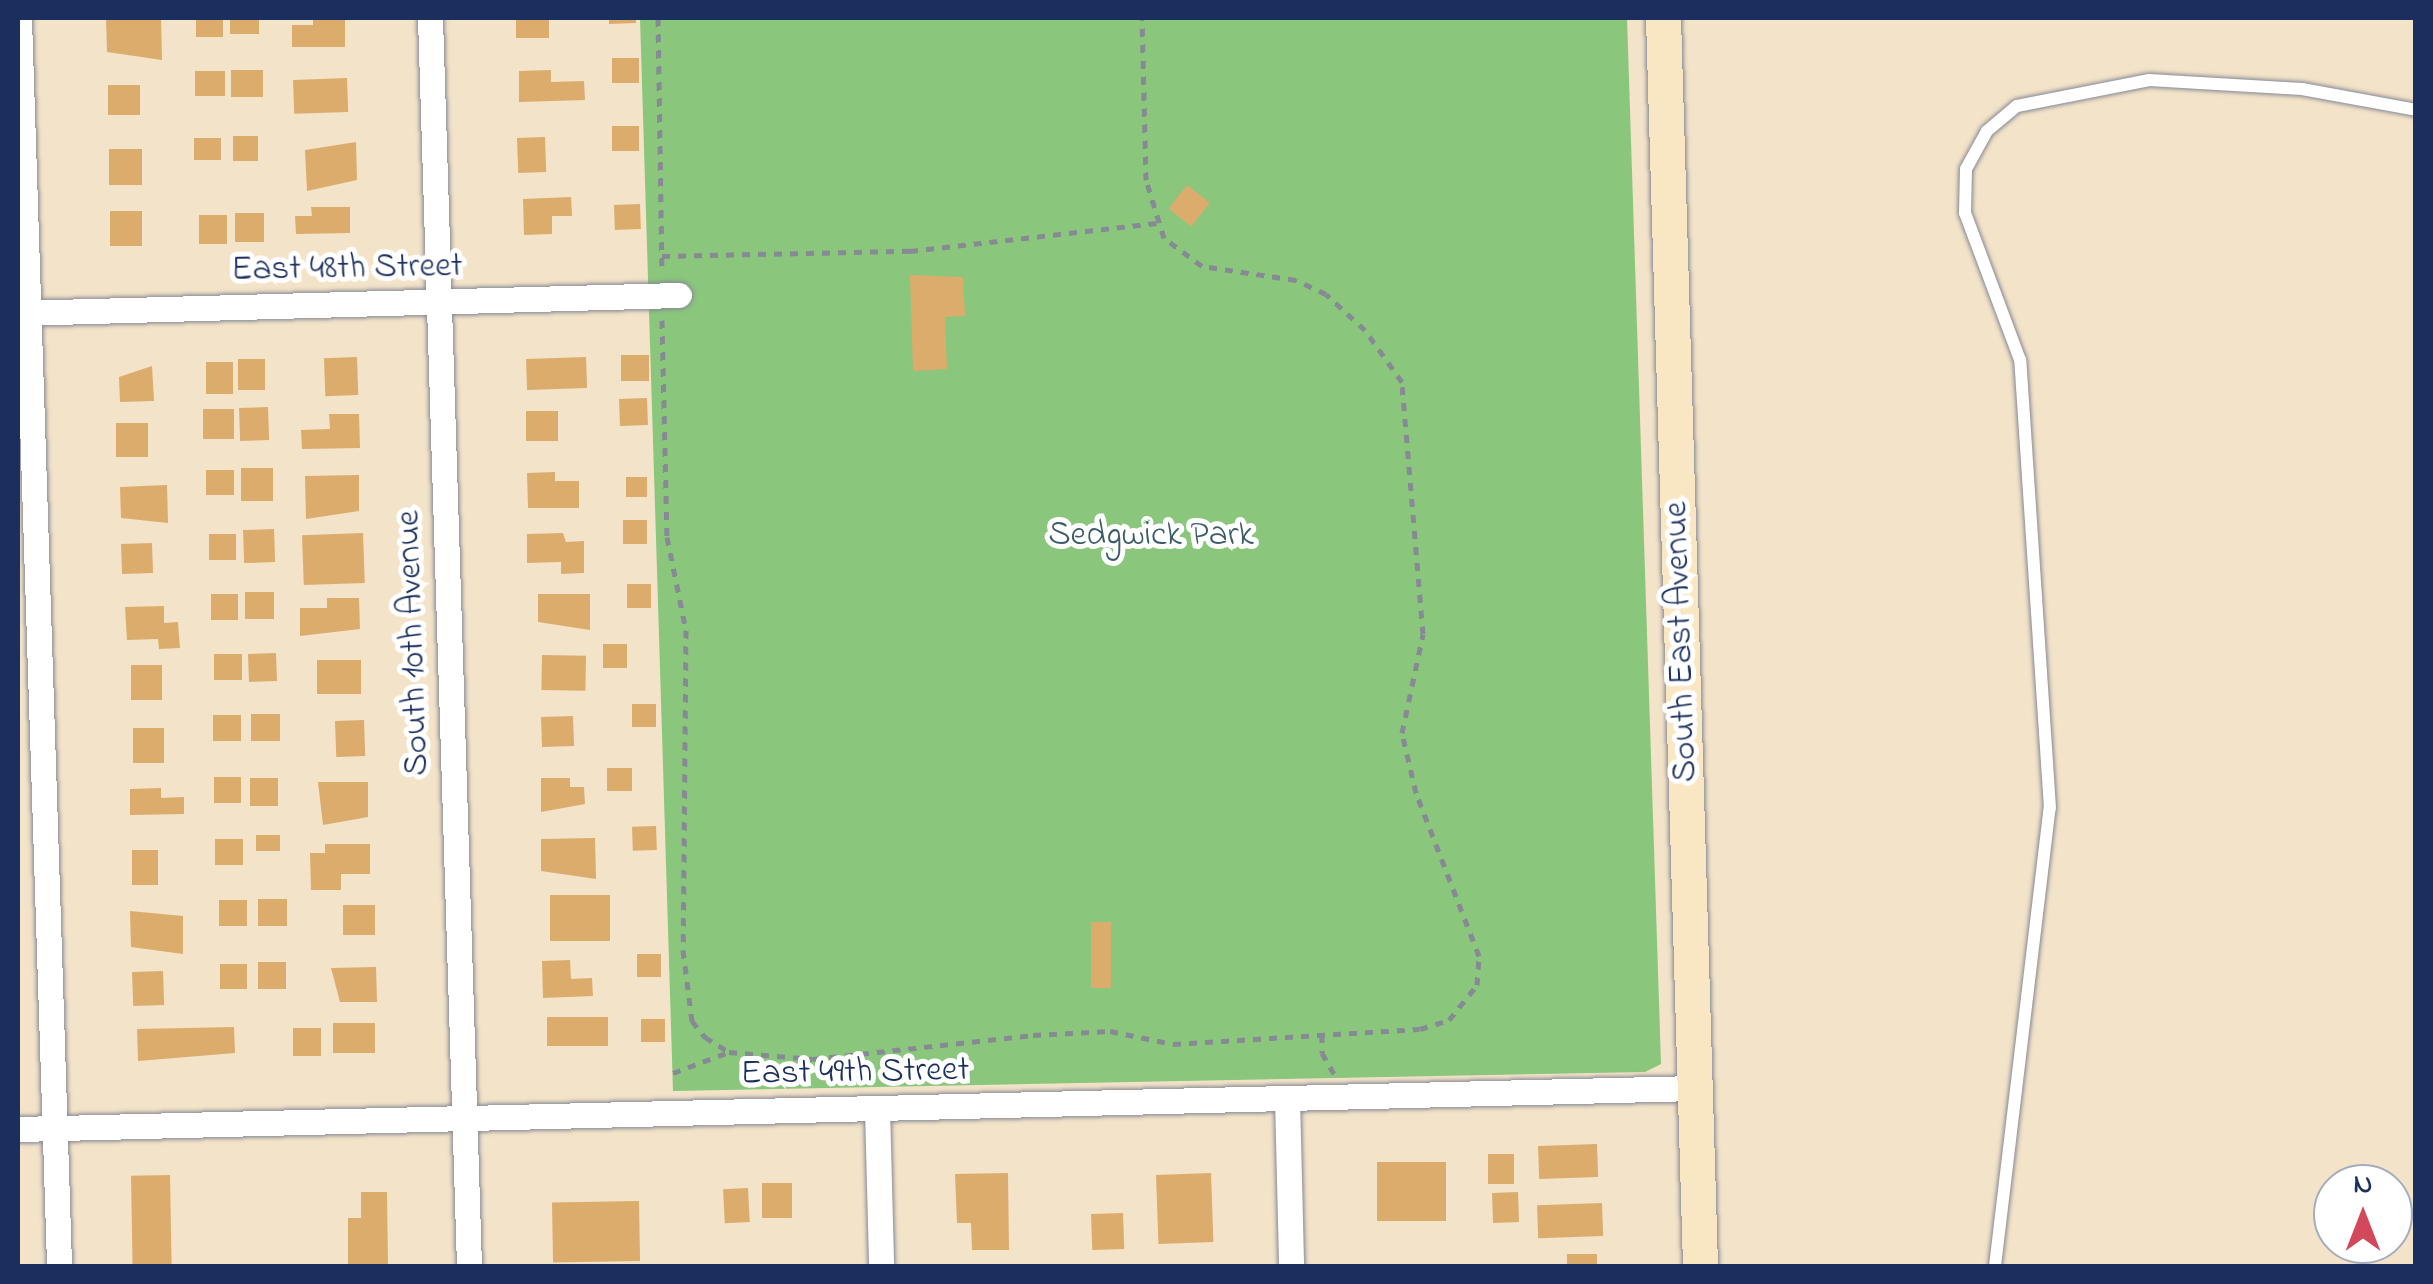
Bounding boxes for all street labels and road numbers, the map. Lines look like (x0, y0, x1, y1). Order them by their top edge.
street label: East 48th Street (231, 246, 463, 292)
street label: South East Avenue (1656, 501, 1708, 783)
street label: South 10th Avenue (388, 509, 440, 777)
street label: East 49th Street (740, 1050, 970, 1096)

